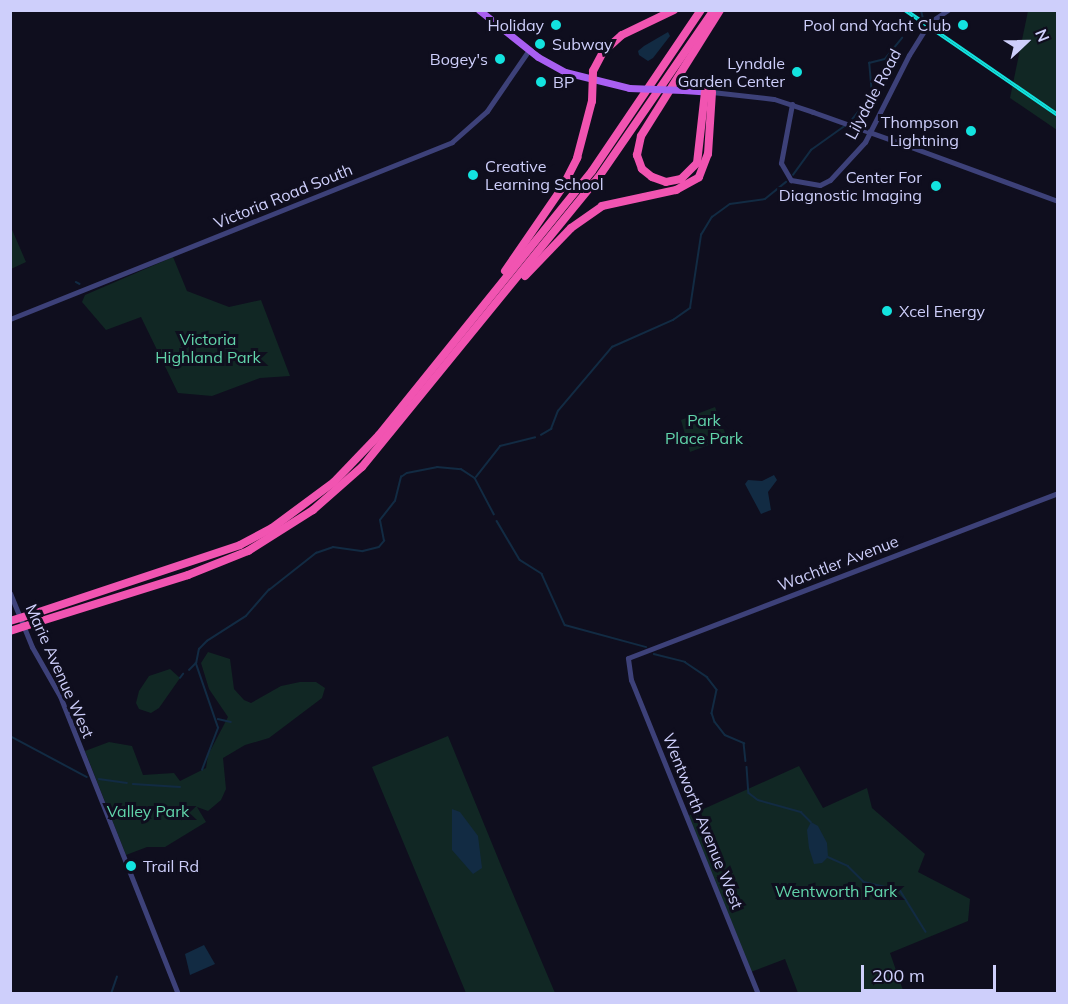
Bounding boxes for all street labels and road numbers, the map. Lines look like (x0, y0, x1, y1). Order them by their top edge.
street label: Lilydale Road (841, 45, 905, 143)
street label: Victoria Road South (211, 159, 355, 233)
street label: Wachtler Avenue (775, 531, 901, 595)
street label: Marie Avenue West (22, 601, 98, 741)
street label: Wentworth Avenue West (659, 730, 747, 912)

